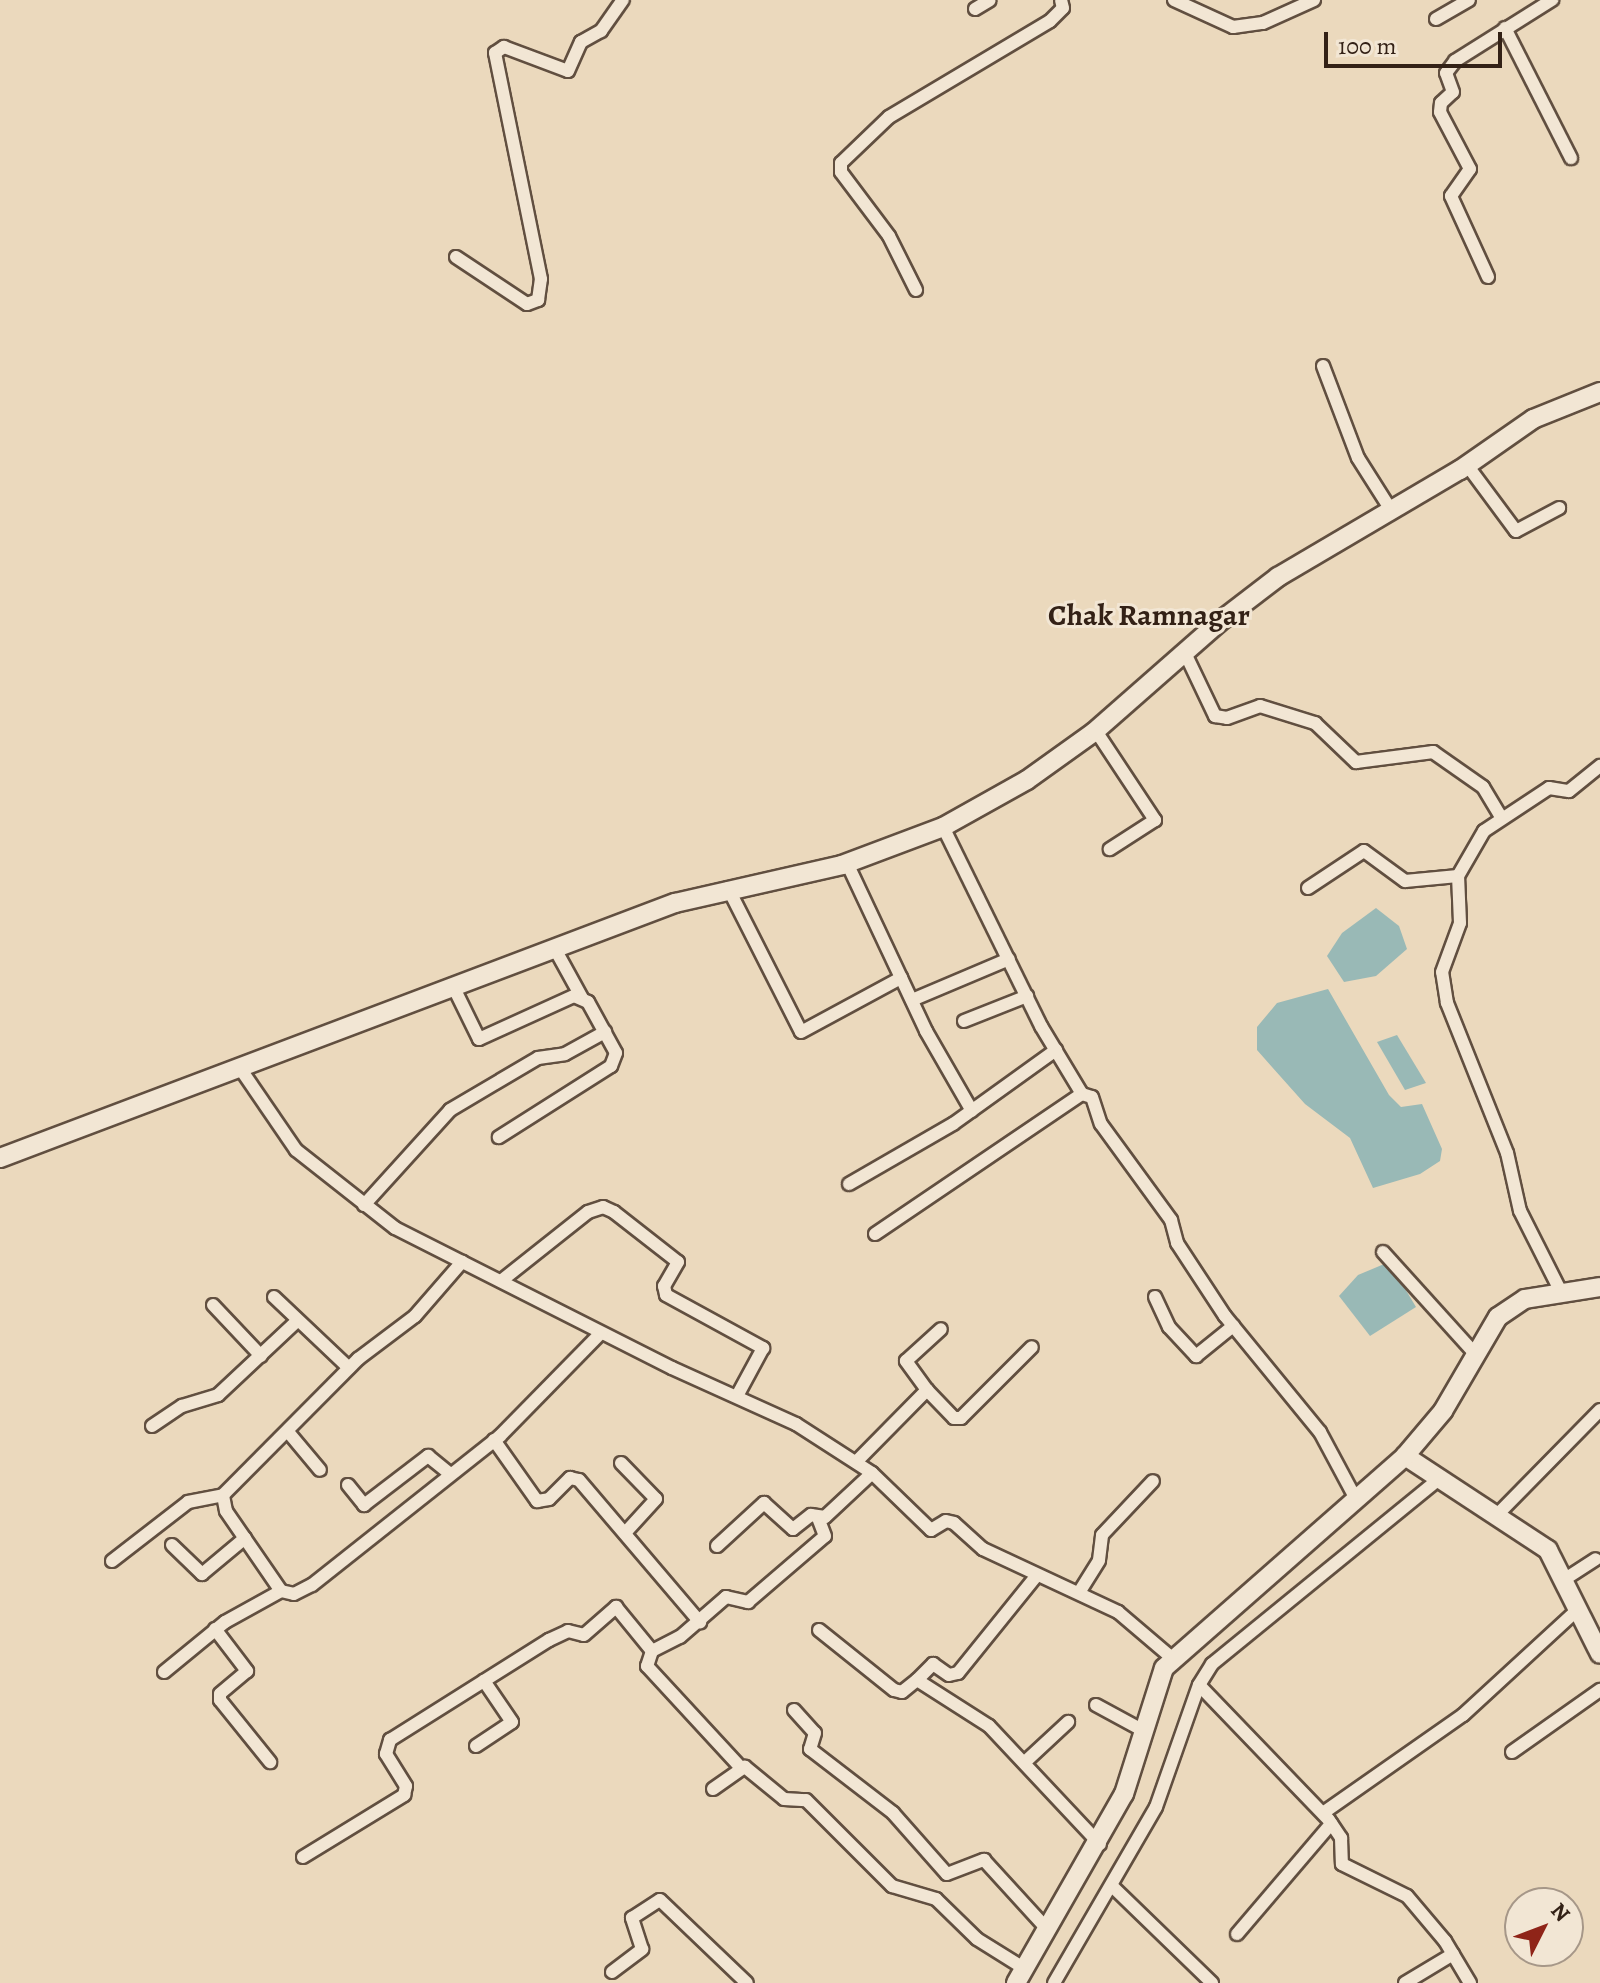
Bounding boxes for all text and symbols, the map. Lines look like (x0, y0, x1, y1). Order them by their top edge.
scale bar (1328, 16, 1506, 66)
text: 100 m (1338, 30, 1397, 62)
district label: Chak Ramnagar (1048, 597, 1250, 633)
north arrow (1504, 1887, 1584, 1967)
text: N (1544, 1896, 1577, 1928)

